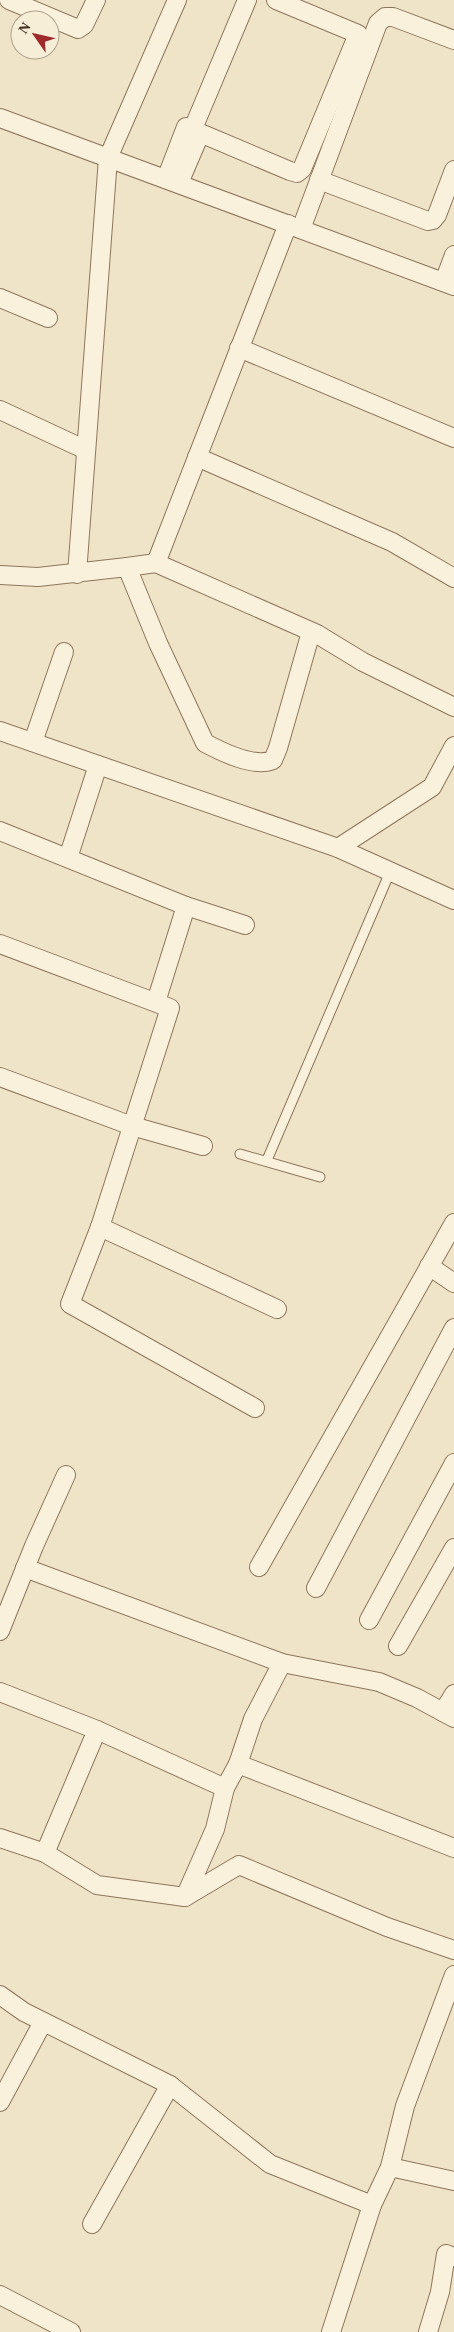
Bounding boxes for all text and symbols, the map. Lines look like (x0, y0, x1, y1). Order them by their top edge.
north arrow (10, 10, 60, 60)
text: N (16, 20, 34, 36)

